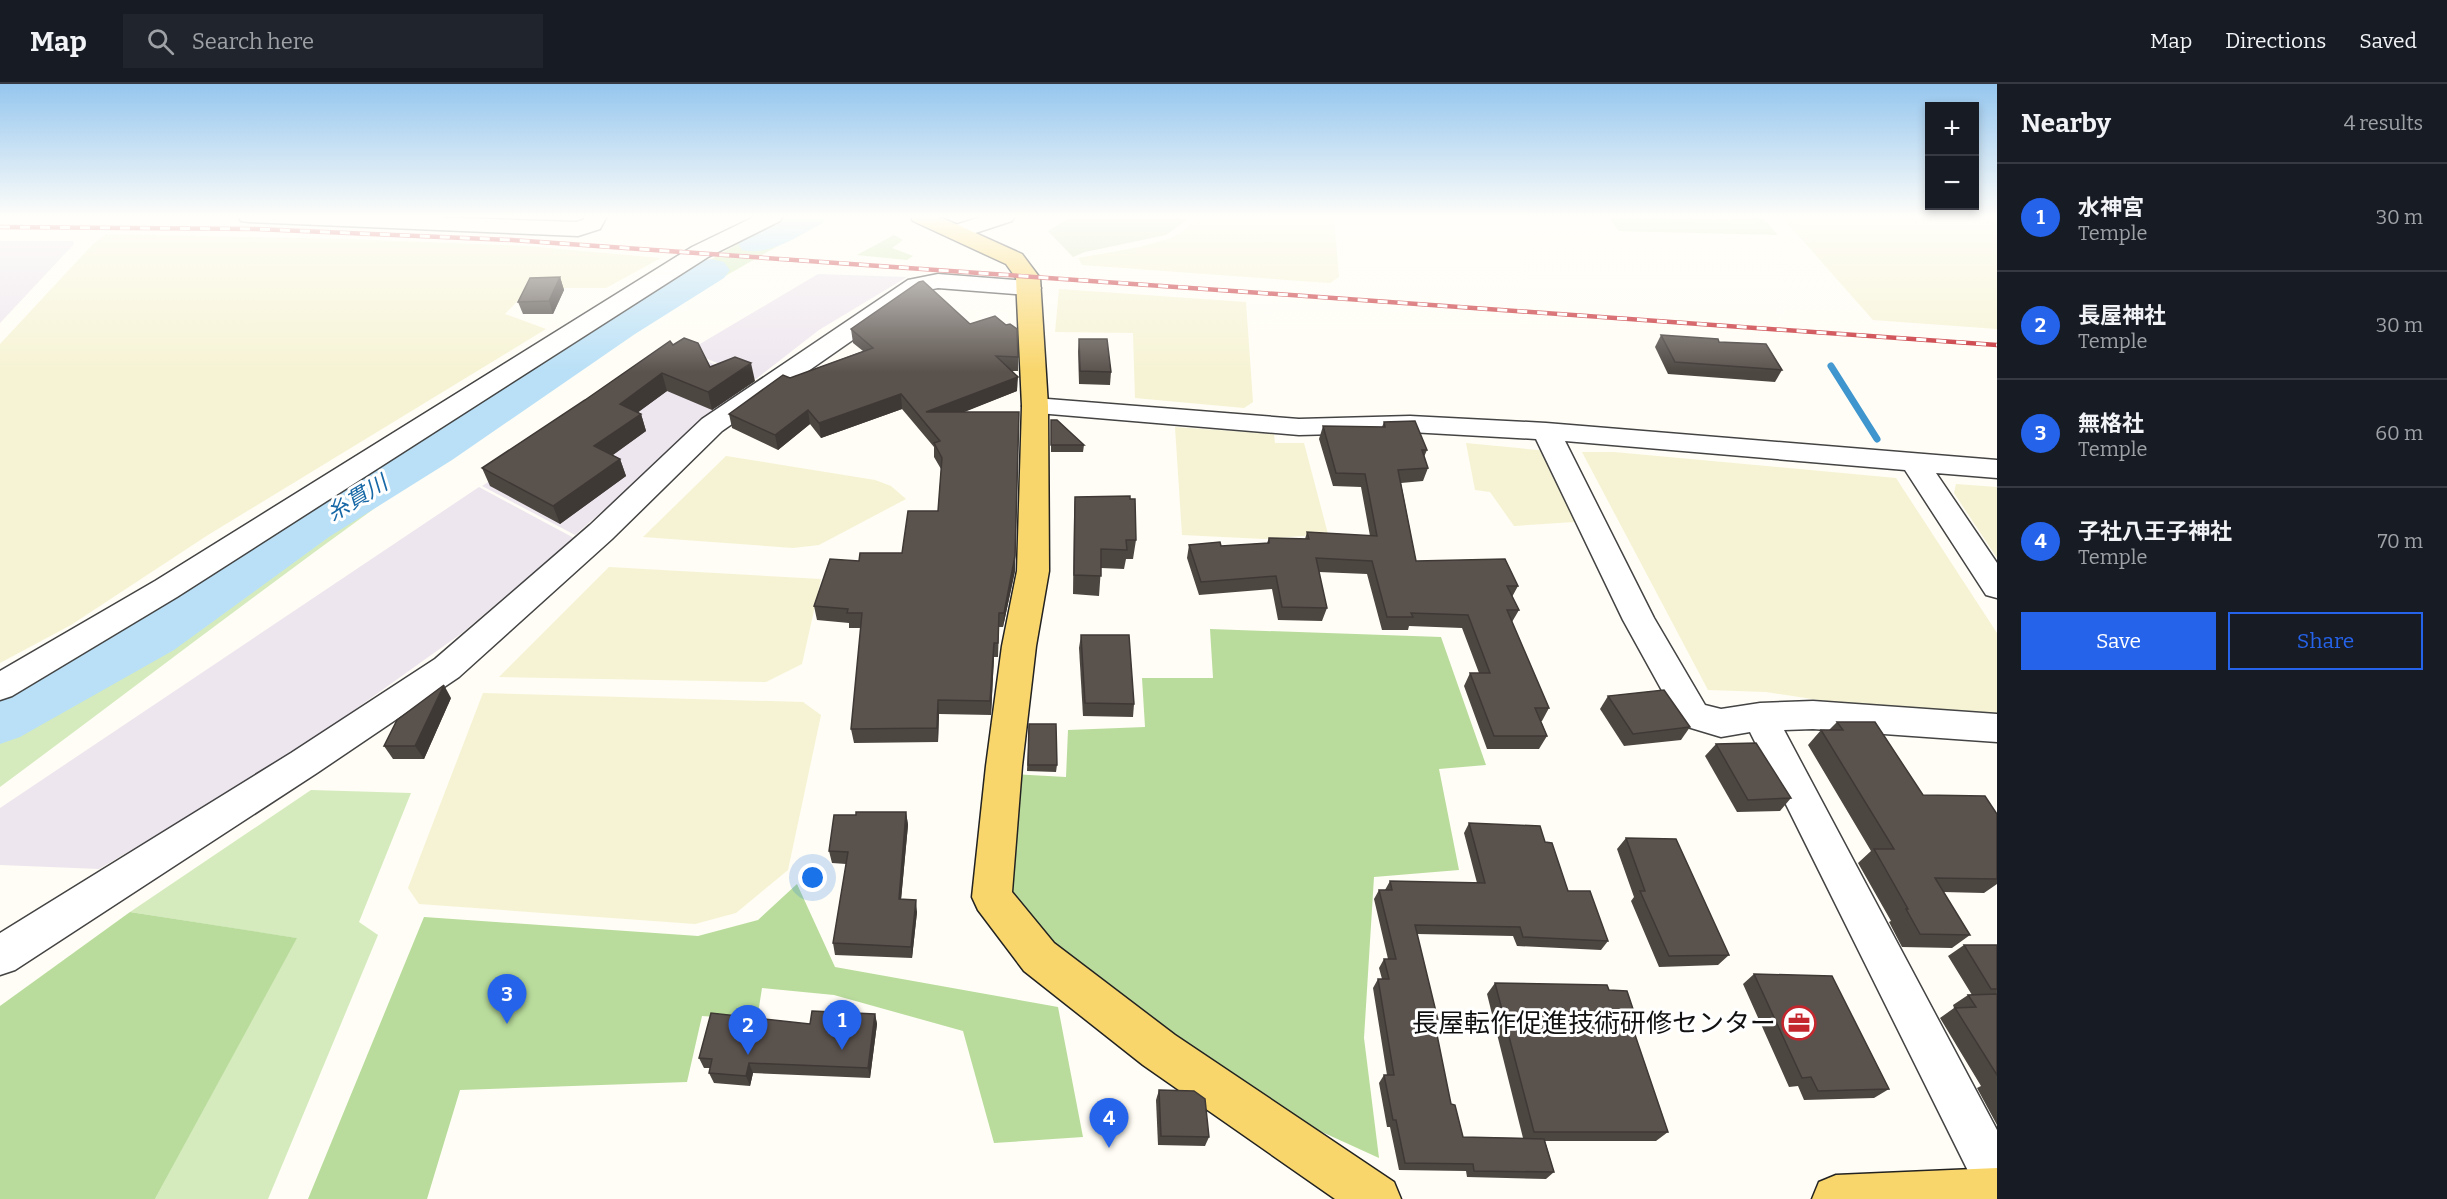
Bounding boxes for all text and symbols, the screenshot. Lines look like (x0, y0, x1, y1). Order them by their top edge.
search box (123, 14, 543, 68)
text: Map (30, 25, 87, 58)
icon: search (144, 25, 177, 58)
text: Search here (192, 28, 314, 55)
text: Map (2150, 28, 2192, 54)
text: Directions (2225, 28, 2326, 54)
text: Saved (2359, 28, 2417, 54)
map controls (1925, 102, 1979, 210)
button: + (1925, 102, 1979, 156)
text: Nearby (2021, 108, 2111, 139)
text: 4 results (2344, 111, 2423, 135)
button: − (1925, 156, 1979, 210)
text: 水神宮 (2078, 194, 2144, 221)
text: 1 (2036, 205, 2045, 229)
text: 30 m (2376, 205, 2423, 229)
text: Temple (2078, 221, 2147, 245)
text: 長屋神社 (2078, 302, 2166, 329)
text: 2 (2035, 313, 2046, 337)
text: 30 m (2376, 313, 2423, 337)
text: Temple (2078, 329, 2147, 353)
text: 無格社 (2078, 410, 2144, 437)
text: 3 (2035, 421, 2046, 445)
text: 60 m (2375, 421, 2423, 445)
text: Temple (2078, 437, 2147, 461)
water label: 糸貫川 (322, 468, 394, 527)
text: 子社八王子神社 (2078, 518, 2232, 545)
text: 4 (2034, 529, 2047, 553)
text: 70 m (2377, 529, 2423, 553)
text: Temple (2078, 545, 2147, 569)
button: Save (2021, 612, 2216, 670)
button: Share (2228, 612, 2423, 670)
your location (798, 863, 827, 892)
pin: 3 (488, 974, 526, 1024)
pin: 1 (822, 1000, 862, 1050)
office icon: 長屋転作促進技術研修センター (1781, 1005, 1817, 1041)
pin: 2 (728, 1006, 768, 1055)
place label: 長屋転作促進技術研修センター (1412, 1008, 1776, 1039)
pin: 4 (1090, 1098, 1128, 1148)

